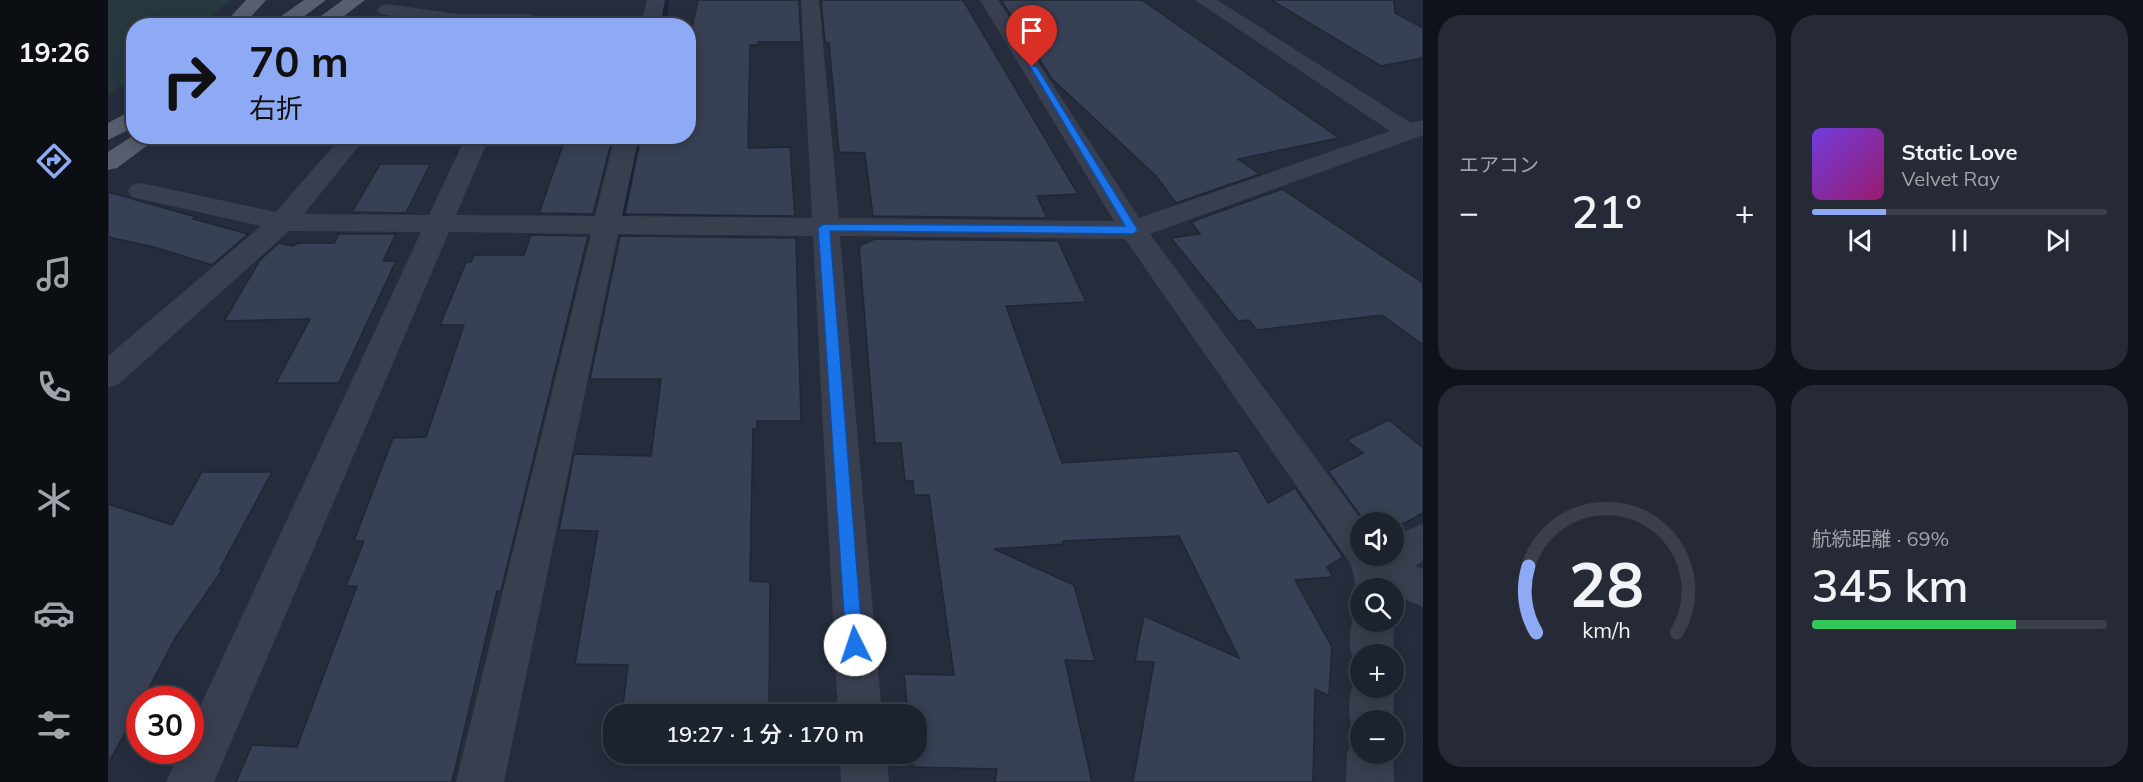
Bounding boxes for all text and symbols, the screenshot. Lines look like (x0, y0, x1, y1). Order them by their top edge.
pin (1006, 5, 1057, 67)
icon: arrive (1015, 14, 1048, 47)
text: 19:26 (18, 35, 90, 69)
text: 70 m (249, 35, 349, 88)
icon: right (150, 42, 228, 120)
text: 右折 (249, 91, 303, 125)
text: Static Love (1902, 138, 2018, 166)
icon: directions (33, 140, 75, 182)
text: エアコン (1459, 152, 1539, 177)
text: Velvet Ray (1902, 166, 2000, 191)
text: 21° (1571, 183, 1642, 239)
text: − (1459, 191, 1479, 232)
text: + (1735, 191, 1754, 232)
icon: previous (1844, 224, 1877, 257)
icon: pause (1943, 224, 1976, 257)
icon: next (2041, 224, 2074, 257)
icon: music (33, 253, 75, 295)
icon: phone (33, 366, 75, 408)
icon: climate (33, 479, 75, 521)
map controls (1350, 512, 1404, 764)
button: sound (1350, 512, 1404, 566)
text: 航続距離 · 69% (1812, 526, 1949, 551)
text: 28 (1569, 544, 1644, 623)
text: 345 km (1812, 557, 1968, 613)
button: search (1350, 578, 1404, 632)
icon: car (33, 592, 75, 634)
position arrow (823, 613, 887, 677)
text: km/h (1582, 616, 1631, 643)
button: + (1350, 644, 1404, 698)
speed limit sign: 30 (126, 686, 204, 764)
icon: filters (33, 704, 75, 746)
button: − (1350, 710, 1404, 764)
text: 19:27 · 1 分 · 170 m (666, 720, 864, 748)

